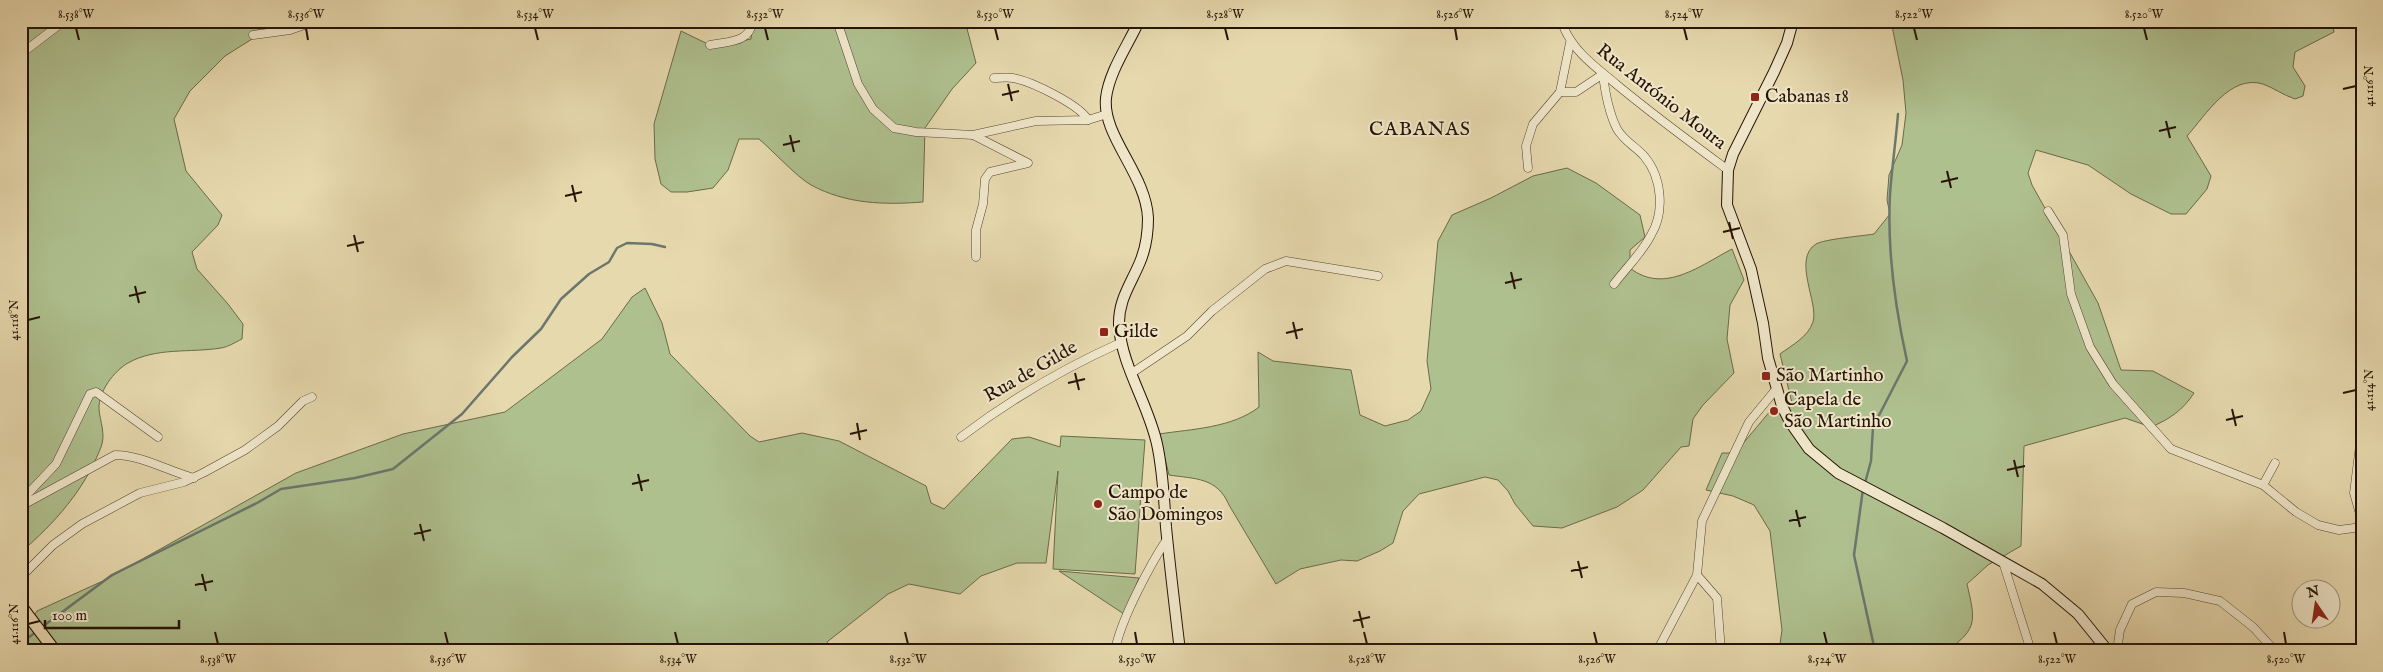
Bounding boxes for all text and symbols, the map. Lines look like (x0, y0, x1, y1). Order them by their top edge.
text: 8.538°W (58, 7, 95, 22)
text: 8.536°W (288, 7, 325, 22)
text: 8.534°W (516, 7, 554, 22)
text: 8.532°W (747, 7, 784, 22)
text: 8.530°W (976, 7, 1014, 22)
text: 8.528°W (1206, 7, 1244, 22)
text: 8.526°W (1436, 7, 1474, 22)
text: 8.524°W (1665, 7, 1704, 22)
text: 8.522°W (1895, 7, 1934, 22)
text: 8.520°W (2125, 7, 2164, 22)
street label: Rua António Moura (1591, 39, 1731, 156)
text: 41.116°N (2362, 65, 2377, 107)
place label: Cabanas 18 (1765, 85, 1849, 109)
marker: Cabanas 18 (1749, 91, 1761, 103)
district label: CABANAS (1369, 117, 1471, 142)
text: 41.118°N (7, 299, 22, 340)
place label: Gilde (1114, 320, 1158, 344)
marker: Gilde (1098, 326, 1110, 338)
street label: Rua de Gilde (980, 336, 1082, 408)
place label: São Martinho (1776, 364, 1883, 388)
text: 41.114°N (2362, 368, 2377, 411)
marker: São Martinho (1760, 370, 1772, 382)
place label: Capela de São Martinho (1784, 388, 1891, 434)
marker: Capela de São Martinho (1768, 405, 1780, 417)
place label: Campo de São Domingos (1108, 481, 1223, 527)
marker: Campo de São Domingos (1092, 498, 1104, 510)
north arrow (2290, 580, 2340, 630)
text: N (2304, 582, 2321, 603)
scale bar (45, 597, 179, 629)
text: 41.116°N (7, 603, 22, 645)
text: 100 m (52, 606, 88, 625)
text: 8.538°W (200, 652, 237, 667)
text: 8.536°W (430, 652, 467, 667)
text: 8.534°W (659, 652, 697, 667)
text: 8.532°W (890, 652, 927, 667)
text: 8.530°W (1118, 652, 1156, 667)
text: 8.528°W (1348, 652, 1386, 667)
text: 8.526°W (1578, 652, 1616, 667)
text: 8.524°W (1808, 652, 1847, 667)
text: 8.522°W (2038, 652, 2077, 667)
text: 8.520°W (2267, 652, 2306, 667)

